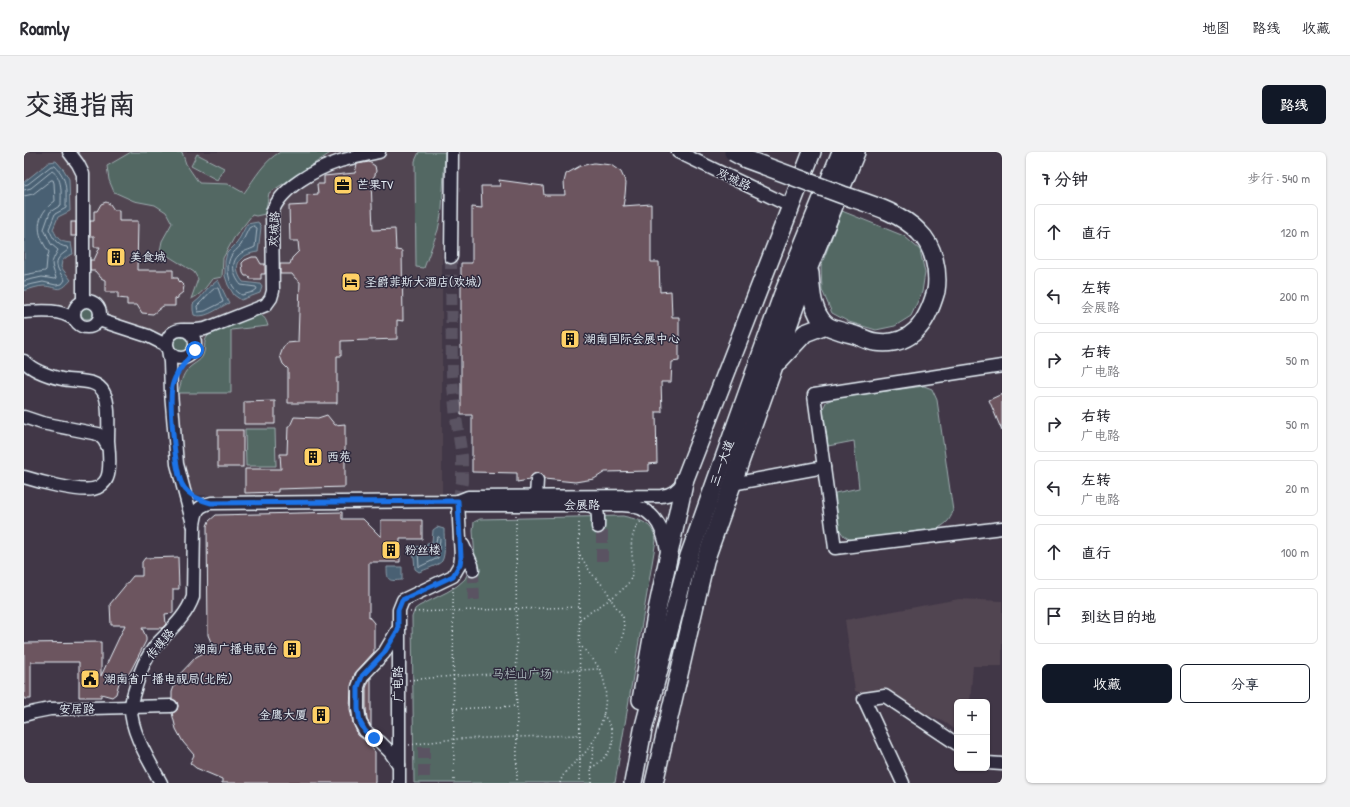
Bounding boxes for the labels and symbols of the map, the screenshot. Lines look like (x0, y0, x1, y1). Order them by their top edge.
street label: 欢城路 (714, 163, 754, 194)
office icon: 芒果TV (332, 174, 354, 196)
place label: 芒果TV (357, 176, 394, 193)
street label: 欢城路 (264, 211, 283, 247)
building icon: 美食城 (105, 246, 127, 268)
place label: 美食城 (130, 248, 166, 265)
hotel icon: 圣爵菲斯大酒店(欢城) (340, 271, 362, 293)
place label: 圣爵菲斯大酒店(欢城) (365, 273, 481, 290)
building icon: 湖南国际会展中心 (559, 328, 581, 350)
place label: 湖南国际会展中心 (584, 330, 680, 347)
route start (186, 341, 204, 359)
street label: 三一大道 (705, 437, 738, 488)
building icon: 西苑 (302, 446, 324, 468)
place label: 西苑 (327, 448, 351, 465)
street label: 会展路 (564, 496, 600, 513)
building icon: 粉丝楼 (380, 539, 402, 561)
place label: 粉丝楼 (405, 541, 441, 558)
street label: 传媒路 (142, 624, 178, 663)
building icon: 湖南广播电视台 (281, 638, 303, 660)
place label: 湖南广播电视台 (194, 640, 278, 657)
park label: 马栏山广场 (492, 665, 552, 682)
street label: 广电路 (389, 666, 406, 702)
public building icon: 湖南省广播电视局(北院) (79, 668, 101, 690)
place label: 湖南省广播电视局(北院) (104, 670, 232, 687)
street label: 安居路 (59, 700, 95, 717)
building icon: 金鹰大厦 (310, 704, 332, 726)
place label: 金鹰大厦 (259, 706, 307, 723)
route end (365, 729, 383, 747)

